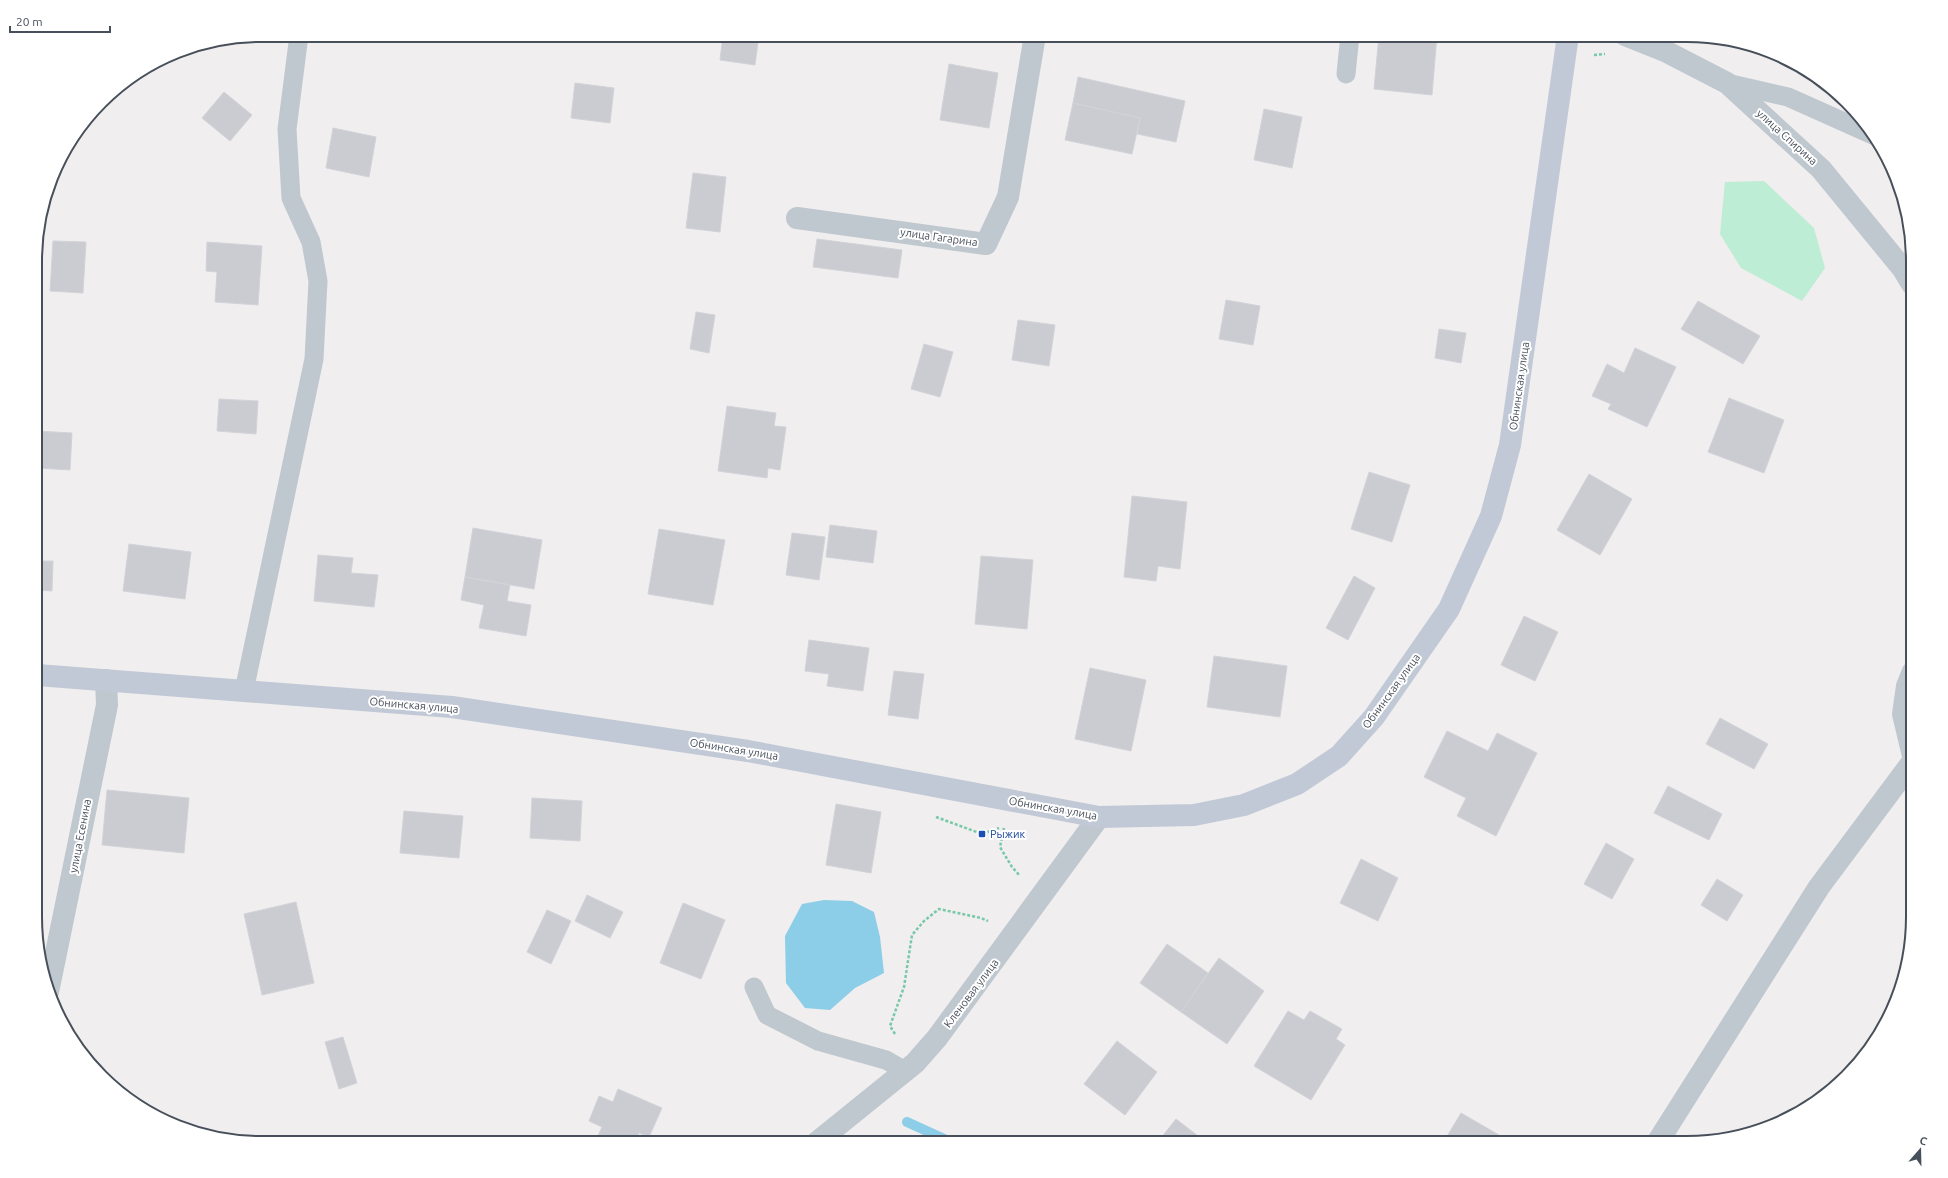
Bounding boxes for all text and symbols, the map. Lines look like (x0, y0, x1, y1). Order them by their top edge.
scale bar (10, 8, 110, 34)
text: 20 m (16, 15, 43, 28)
street label: улица Спирина (1754, 107, 1820, 167)
street label: улица Гагарина (900, 226, 978, 248)
street label: Обнинская улица (1507, 341, 1531, 431)
street label: Обнинская улица (1360, 651, 1422, 731)
street label: Обнинская улица (369, 695, 459, 715)
street label: Обнинская улица (689, 736, 779, 762)
street label: Обнинская улица (1008, 794, 1098, 822)
street label: улица Есенина (67, 798, 93, 874)
place label: Рыжик (990, 828, 1025, 840)
marker: Рыжик (977, 829, 987, 839)
street label: Кленовая улица (941, 956, 1001, 1030)
north arrow (1900, 1130, 1940, 1170)
text: С (1918, 1134, 1929, 1147)

